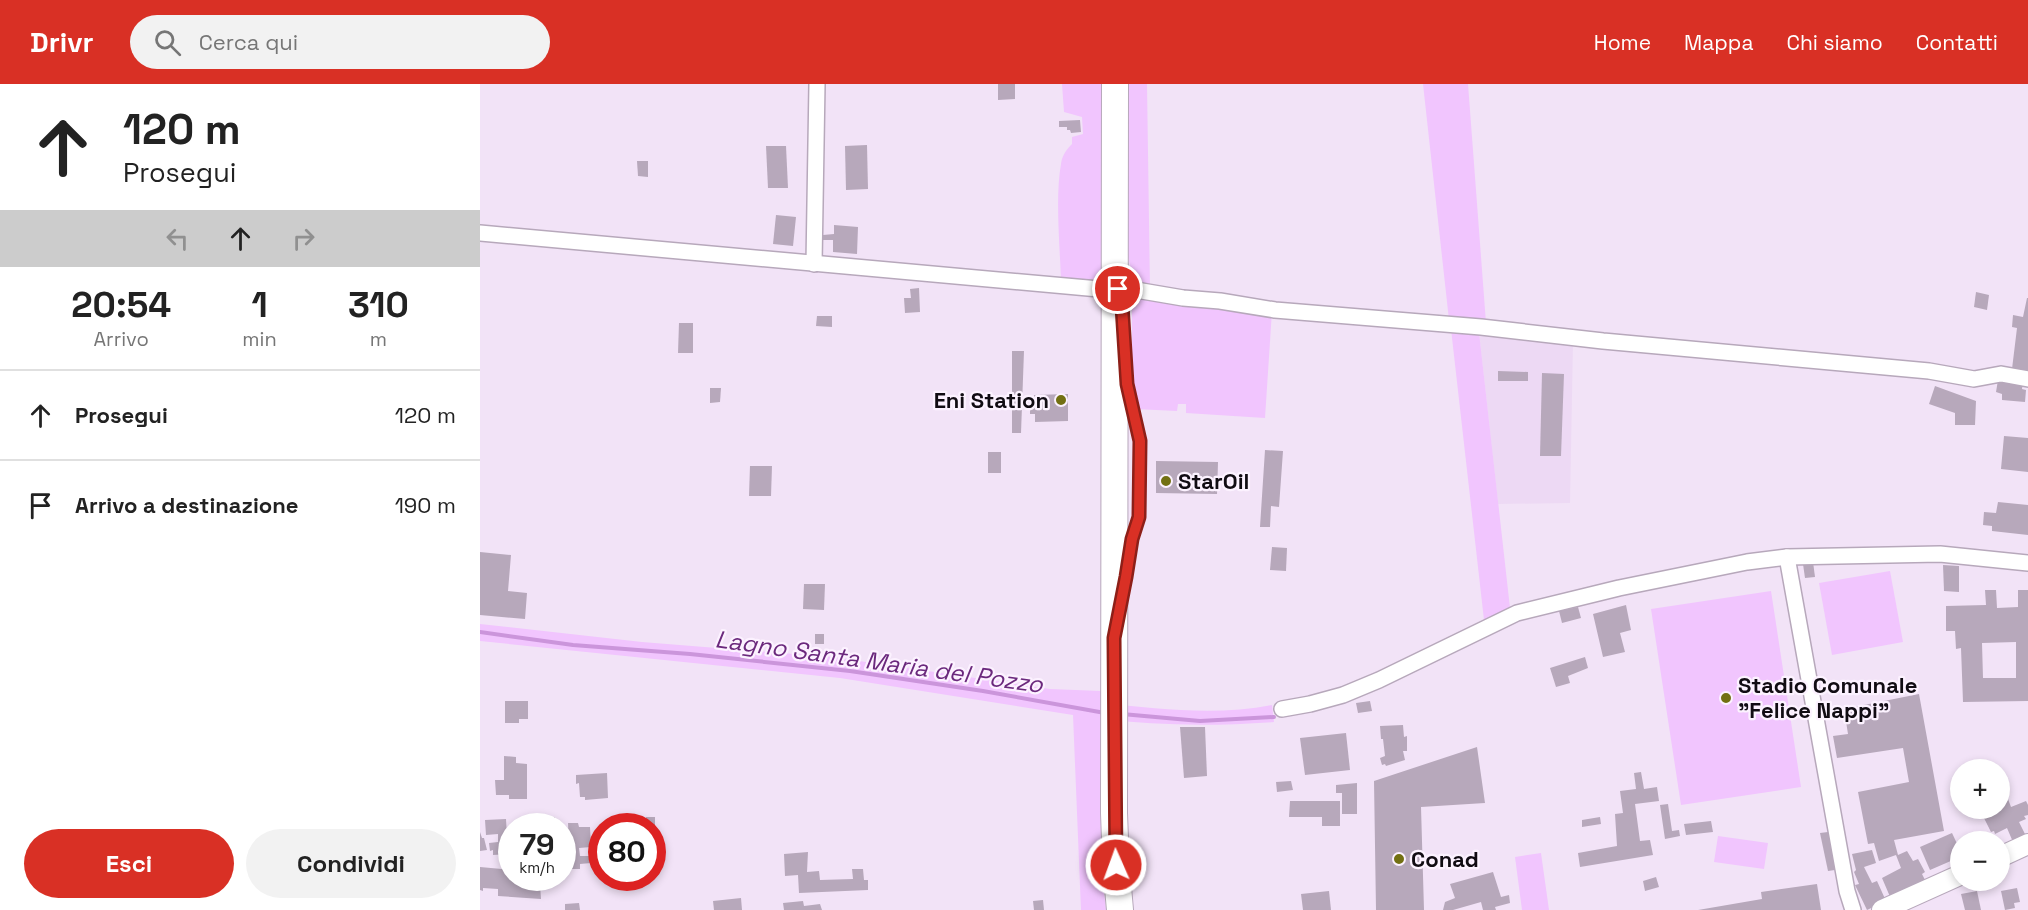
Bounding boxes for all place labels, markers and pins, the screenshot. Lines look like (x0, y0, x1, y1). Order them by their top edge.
pin (1092, 263, 1143, 314)
place label: Eni Station (934, 386, 1049, 414)
marker: Eni Station (1054, 393, 1068, 407)
place label: StarOil (1178, 467, 1249, 495)
marker: StarOil (1159, 474, 1173, 488)
place label: Stadio Comunale "Felice Nappi" (1738, 671, 1917, 724)
marker: Stadio Comunale "Felice Nappi" (1719, 691, 1733, 705)
place label: Conad (1411, 845, 1479, 873)
marker: Conad (1392, 852, 1406, 866)

